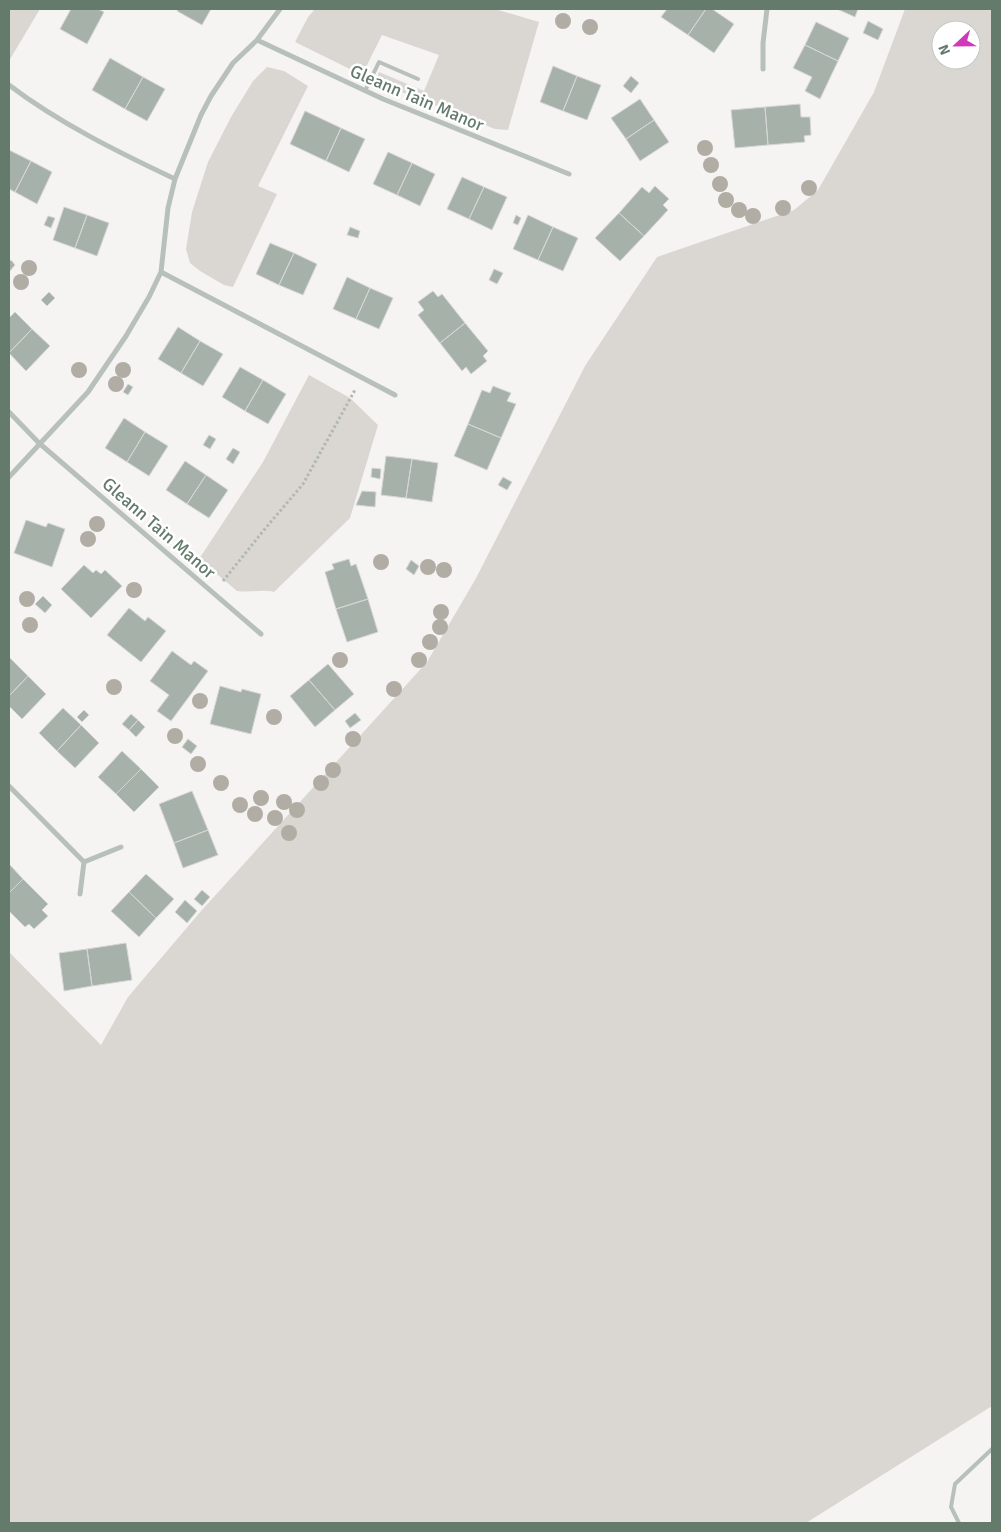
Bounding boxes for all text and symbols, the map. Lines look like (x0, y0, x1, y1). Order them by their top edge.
north arrow (931, 20, 981, 70)
text: N (935, 42, 954, 57)
street label: Gleann Tain Manor (347, 60, 488, 136)
street label: Gleann Tain Manor (98, 473, 221, 584)

